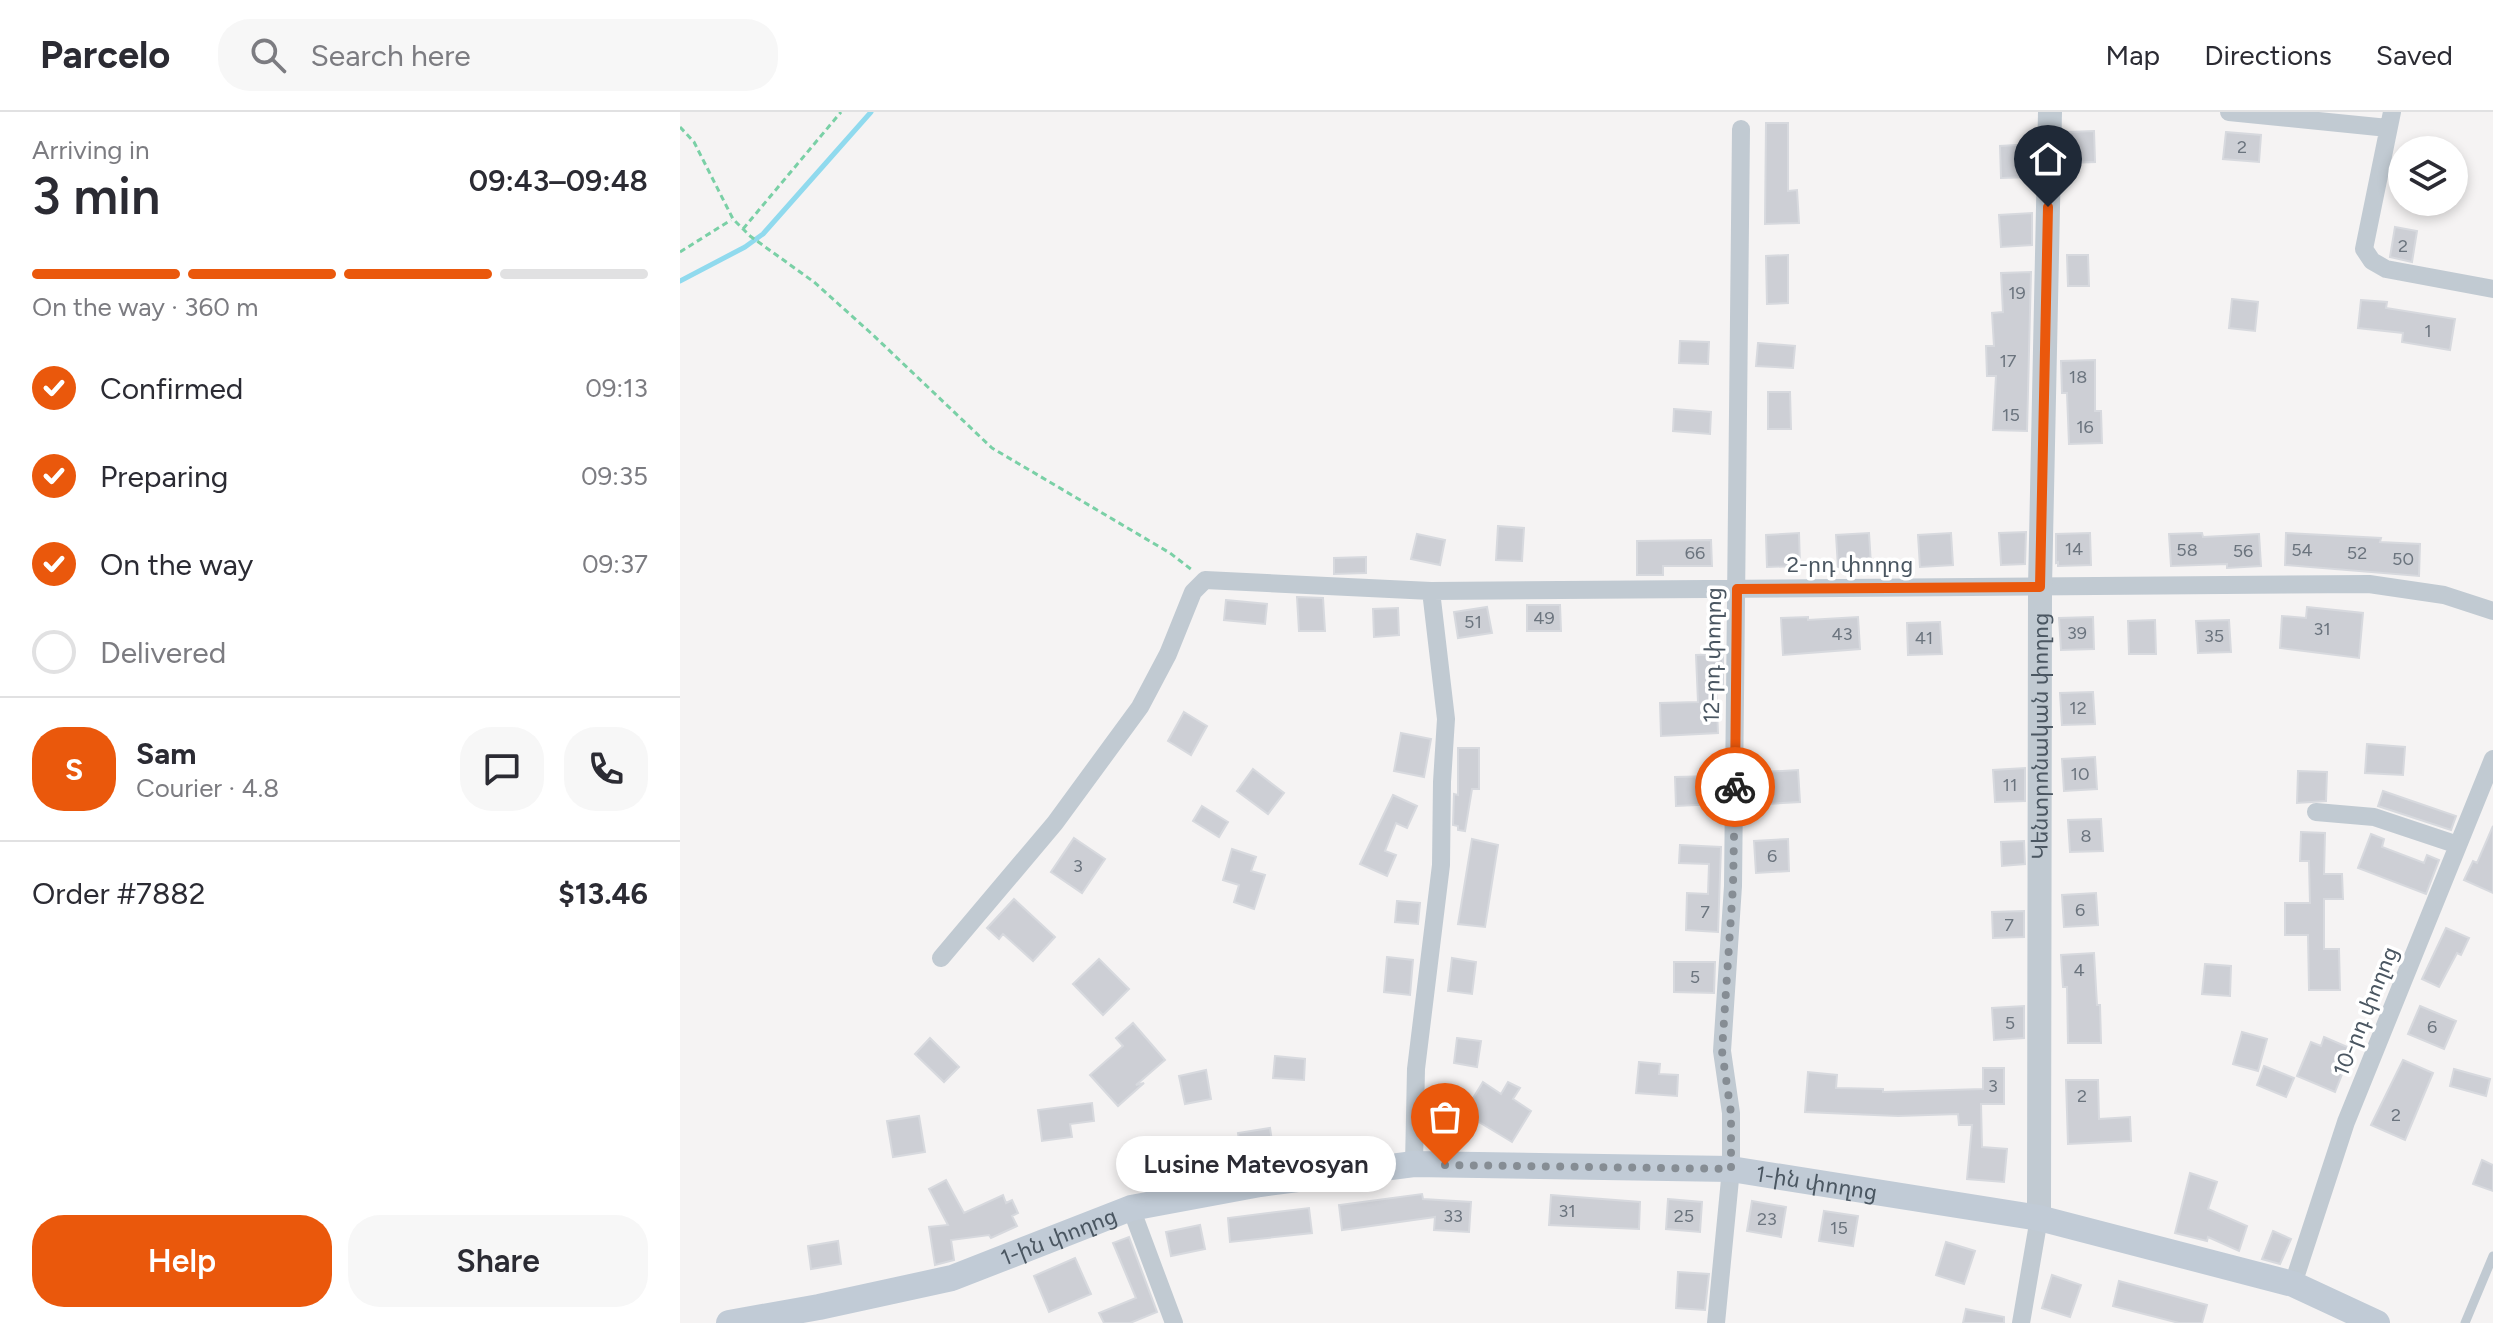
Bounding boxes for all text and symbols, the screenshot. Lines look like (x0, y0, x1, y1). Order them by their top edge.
search box (218, 19, 778, 91)
text: Parcelo (40, 32, 170, 78)
icon: search (246, 33, 290, 77)
text: Search here (310, 37, 471, 74)
text: Map (2106, 38, 2160, 72)
text: Directions (2204, 38, 2332, 72)
text: Saved (2376, 38, 2453, 72)
pin (2014, 125, 2082, 207)
text: Arriving in (32, 134, 150, 166)
house number: 2 (2237, 136, 2247, 158)
map controls (2388, 136, 2468, 216)
button: layers (2388, 136, 2468, 216)
icon: home (2026, 137, 2070, 181)
text: 09:43–09:48 (469, 162, 648, 199)
text: 3 min (32, 165, 160, 227)
house number: 2 (2398, 235, 2408, 257)
house number: 19 (2008, 282, 2026, 304)
text: On the way · 360 m (32, 291, 258, 323)
house number: 1 (2424, 320, 2432, 342)
house number: 17 (1999, 350, 2017, 372)
icon: check (32, 366, 76, 410)
house number: 18 (2069, 366, 2087, 388)
text: Confirmed (100, 370, 243, 407)
text: 09:13 (585, 372, 648, 404)
house number: 15 (2002, 404, 2020, 426)
house number: 16 (2076, 416, 2094, 438)
icon: check (32, 454, 76, 498)
text: Preparing (100, 458, 228, 495)
text: 09:35 (581, 460, 648, 492)
house number: 14 (2065, 538, 2083, 560)
house number: 58 (2176, 539, 2198, 561)
house number: 54 (2291, 539, 2313, 561)
house number: 56 (2233, 540, 2253, 562)
icon: check (32, 542, 76, 586)
house number: 66 (1685, 542, 1705, 564)
house number: 52 (2347, 542, 2367, 564)
text: On the way (100, 546, 253, 583)
text: 09:37 (582, 548, 648, 580)
house number: 50 (2392, 548, 2414, 570)
street label: 2-րդ փողոց (1787, 551, 1913, 578)
street label: 12-րդ փողոց (1698, 587, 1727, 723)
house number: 49 (1533, 607, 1555, 629)
house number: 51 (1464, 611, 1482, 633)
street label: Կենտրոնական փողոց (2027, 613, 2054, 859)
house number: 31 (2313, 618, 2331, 640)
house number: 39 (2067, 622, 2087, 644)
house number: 43 (1832, 623, 1852, 645)
house number: 35 (2204, 625, 2224, 647)
house number: 41 (1915, 627, 1933, 649)
text: Delivered (100, 634, 226, 671)
house number: 12 (2069, 697, 2087, 719)
button: chat (460, 727, 544, 811)
button: phone (564, 727, 648, 811)
text: Sam (136, 735, 196, 772)
courier (1695, 747, 1775, 827)
text: S (65, 751, 83, 788)
house number: 10 (2071, 763, 2089, 785)
icon: bike (1713, 765, 1757, 809)
text: Courier · 4.8 (136, 772, 279, 804)
house number: 11 (2003, 774, 2017, 796)
house number: 8 (2080, 825, 2092, 847)
house number: 6 (1767, 845, 1777, 867)
house number: 3 (1073, 855, 1083, 877)
text: Order #7882 (32, 875, 206, 912)
text: $13.46 (558, 875, 648, 912)
house number: 6 (2075, 899, 2085, 921)
house number: 7 (1700, 901, 1710, 923)
house number: 7 (2004, 914, 2014, 936)
street label: 10-րդ փողոց (2327, 942, 2404, 1080)
house number: 4 (2073, 959, 2085, 981)
house number: 5 (1690, 966, 1700, 988)
house number: 5 (2005, 1012, 2015, 1034)
house number: 6 (2427, 1016, 2437, 1038)
house number: 3 (1988, 1075, 1998, 1097)
pin (1411, 1083, 1479, 1165)
house number: 2 (2077, 1085, 2087, 1107)
icon: bag (1423, 1095, 1467, 1139)
house number: 2 (2391, 1104, 2401, 1126)
callout: Lusine Matevosyan (1117, 1137, 1397, 1193)
text: Lusine Matevosyan (1143, 1148, 1369, 1180)
street label: 1-ին փողոց (1754, 1160, 1879, 1206)
house number: 31 (1558, 1200, 1576, 1222)
street label: 1-ին փողոց (997, 1202, 1121, 1272)
house number: 33 (1443, 1205, 1463, 1227)
house number: 25 (1674, 1205, 1694, 1227)
house number: 23 (1757, 1208, 1777, 1230)
button: Help (32, 1215, 332, 1307)
button: Share (348, 1215, 648, 1307)
house number: 15 (1830, 1217, 1848, 1239)

